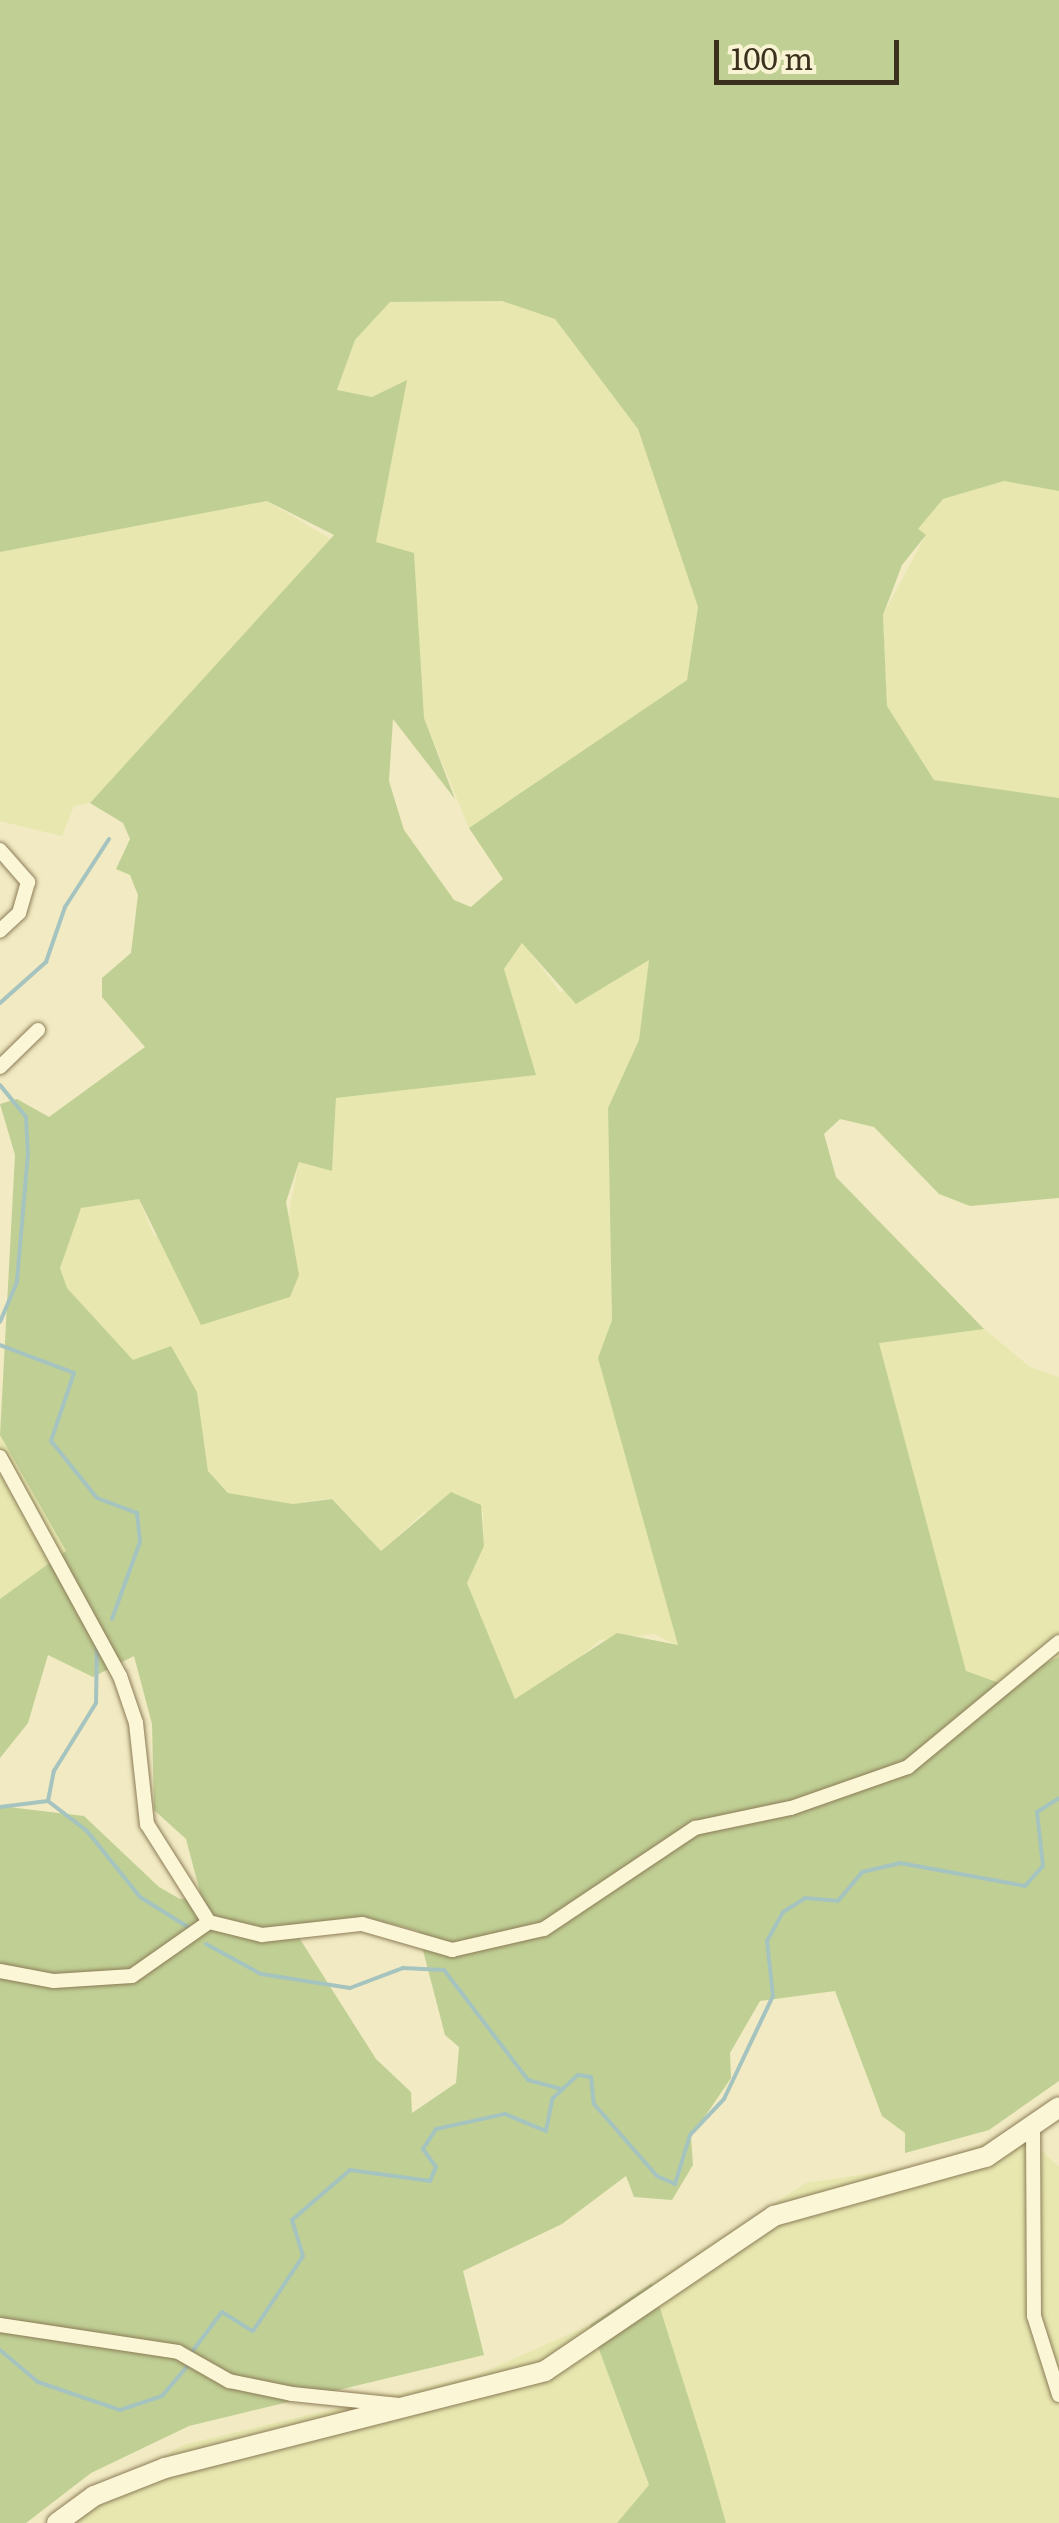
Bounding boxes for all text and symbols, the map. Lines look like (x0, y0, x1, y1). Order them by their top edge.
scale bar (719, 20, 904, 82)
text: 100 m (731, 35, 813, 79)

